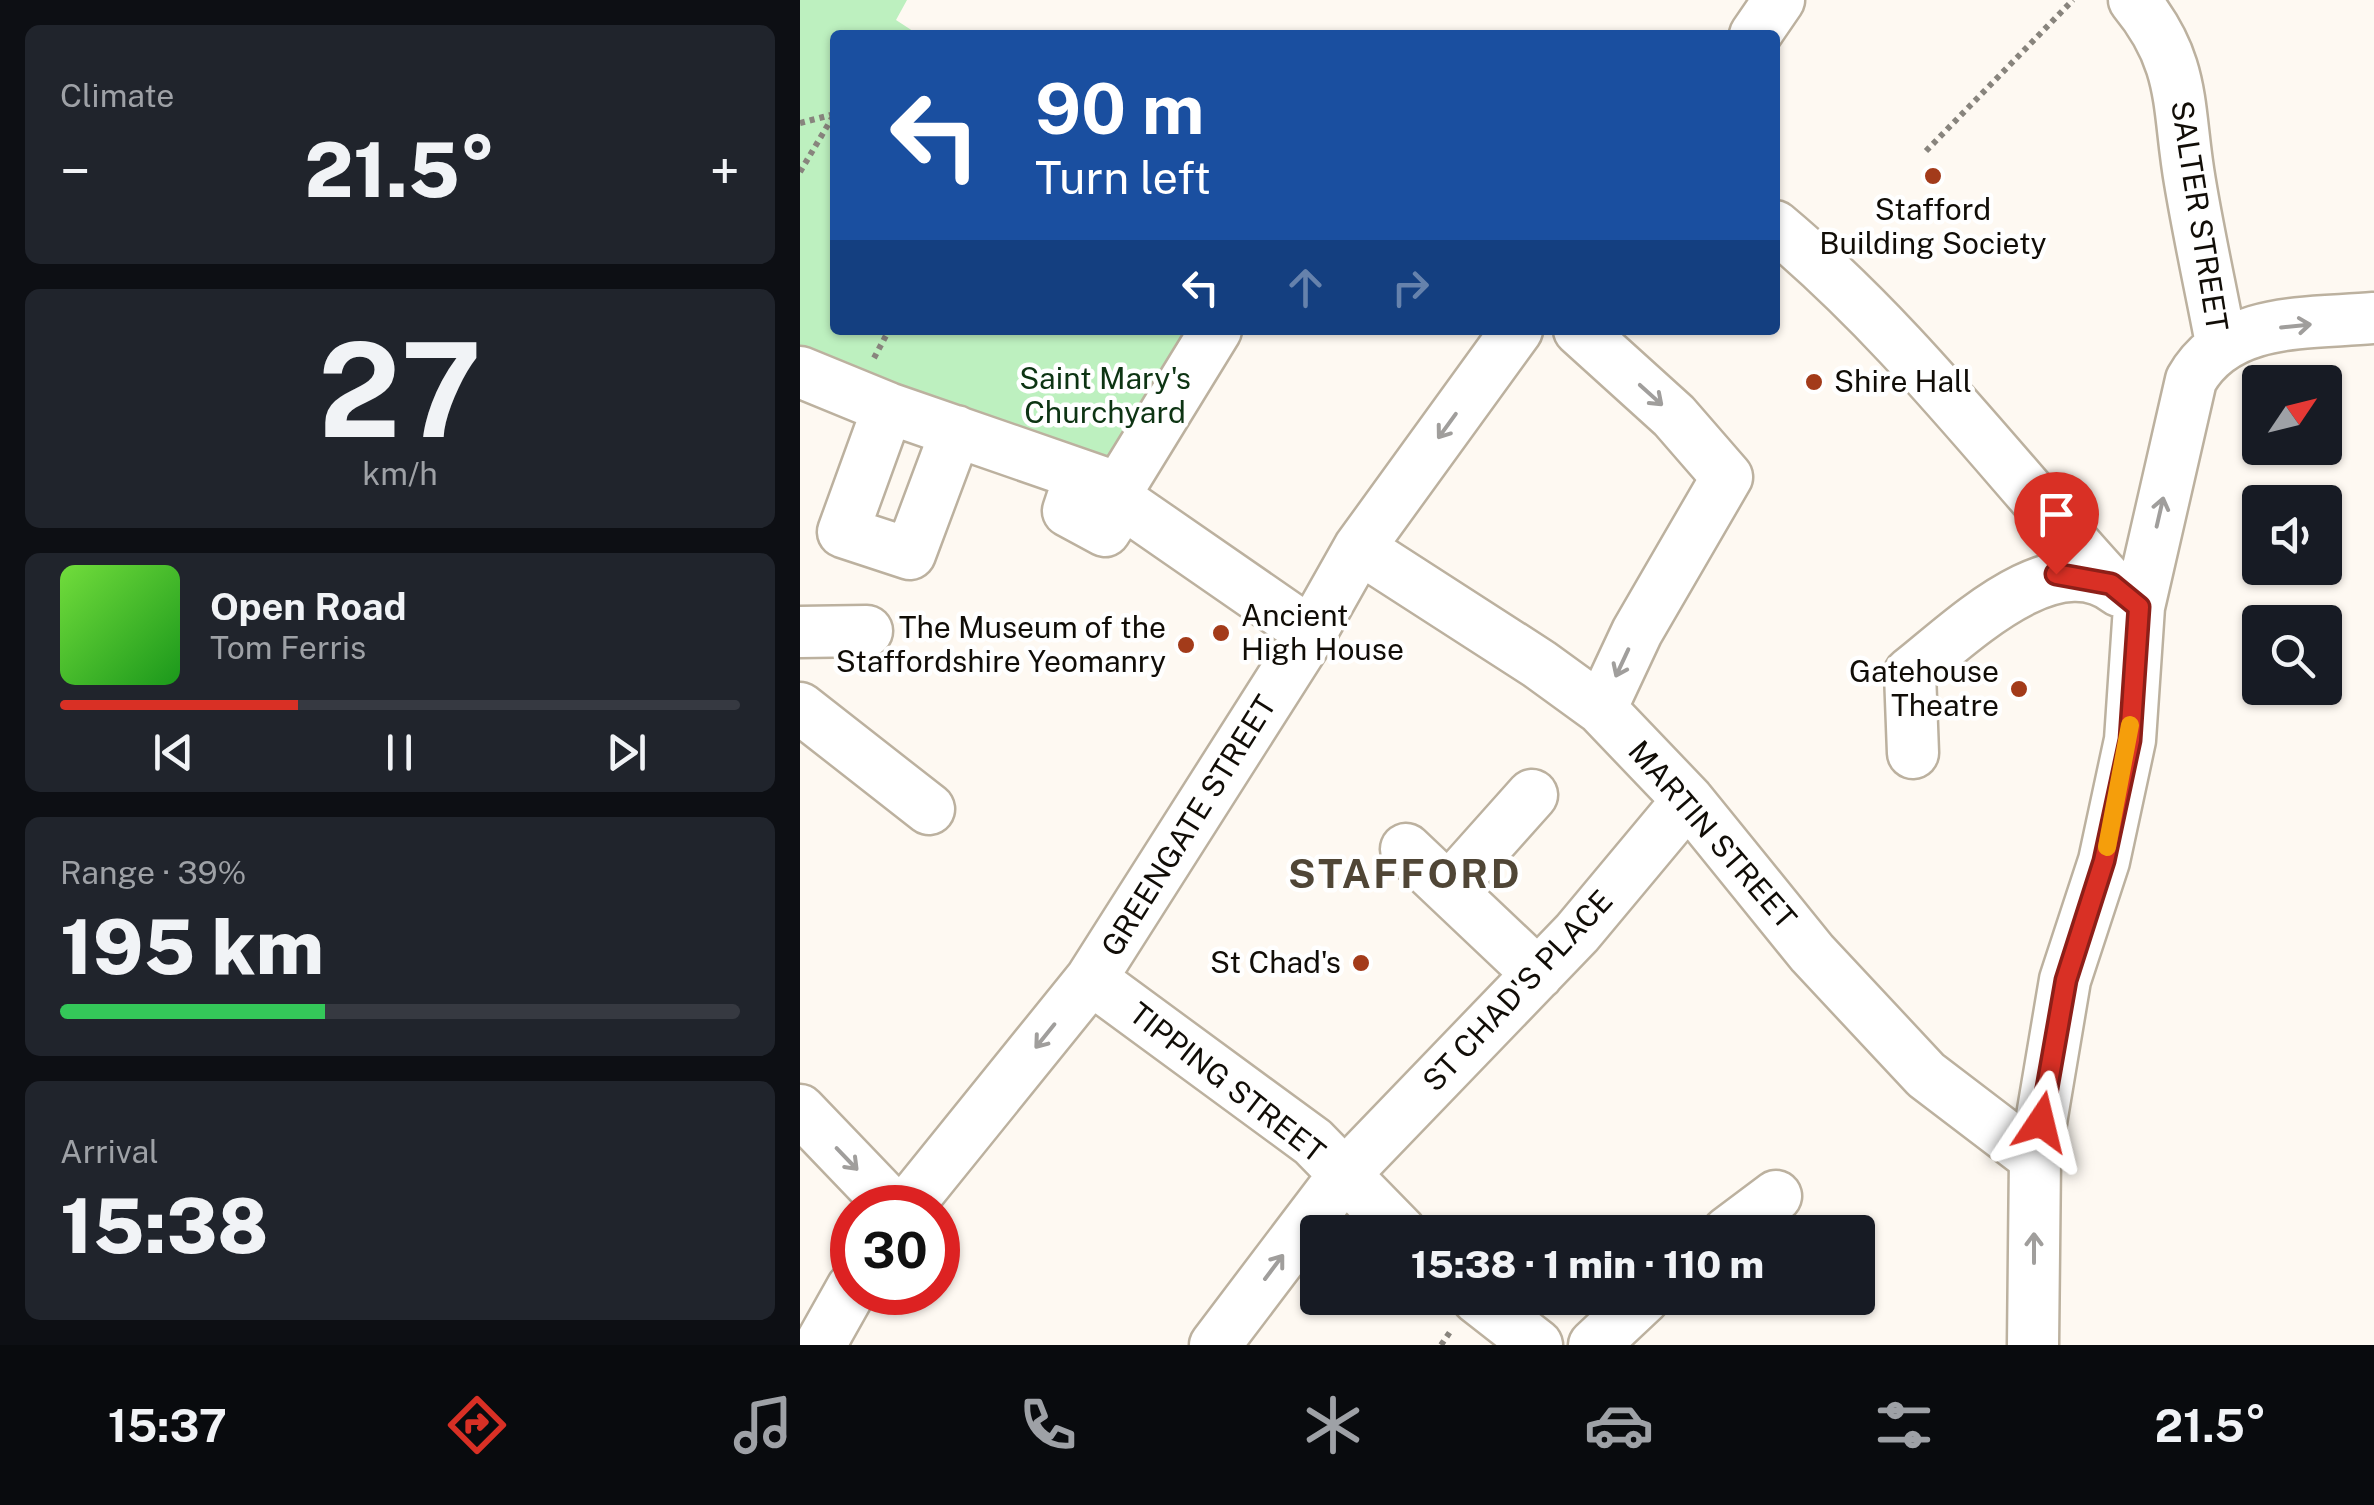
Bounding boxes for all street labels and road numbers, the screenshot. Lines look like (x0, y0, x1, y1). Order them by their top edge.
street label: SALTER STREET (2164, 98, 2236, 334)
street label: GREENGATE STREET (1093, 688, 1283, 962)
street label: MARTIN STREET (1621, 733, 1804, 936)
street label: ST CHAD'S PLACE (1415, 882, 1620, 1098)
street label: TIPPING STREET (1123, 995, 1333, 1170)

